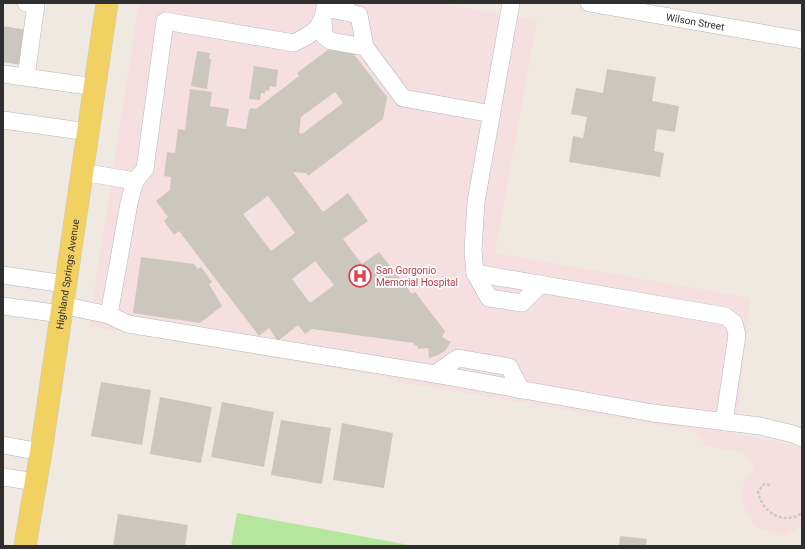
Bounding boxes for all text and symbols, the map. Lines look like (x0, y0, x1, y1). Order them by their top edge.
street label: Wilson Street (665, 12, 725, 32)
street label: Highland Springs Avenue (54, 219, 81, 330)
hospital icon: San Gorgonio Memorial Hospital (347, 263, 373, 289)
place label: San Gorgonio Memorial Hospital (376, 265, 458, 288)

